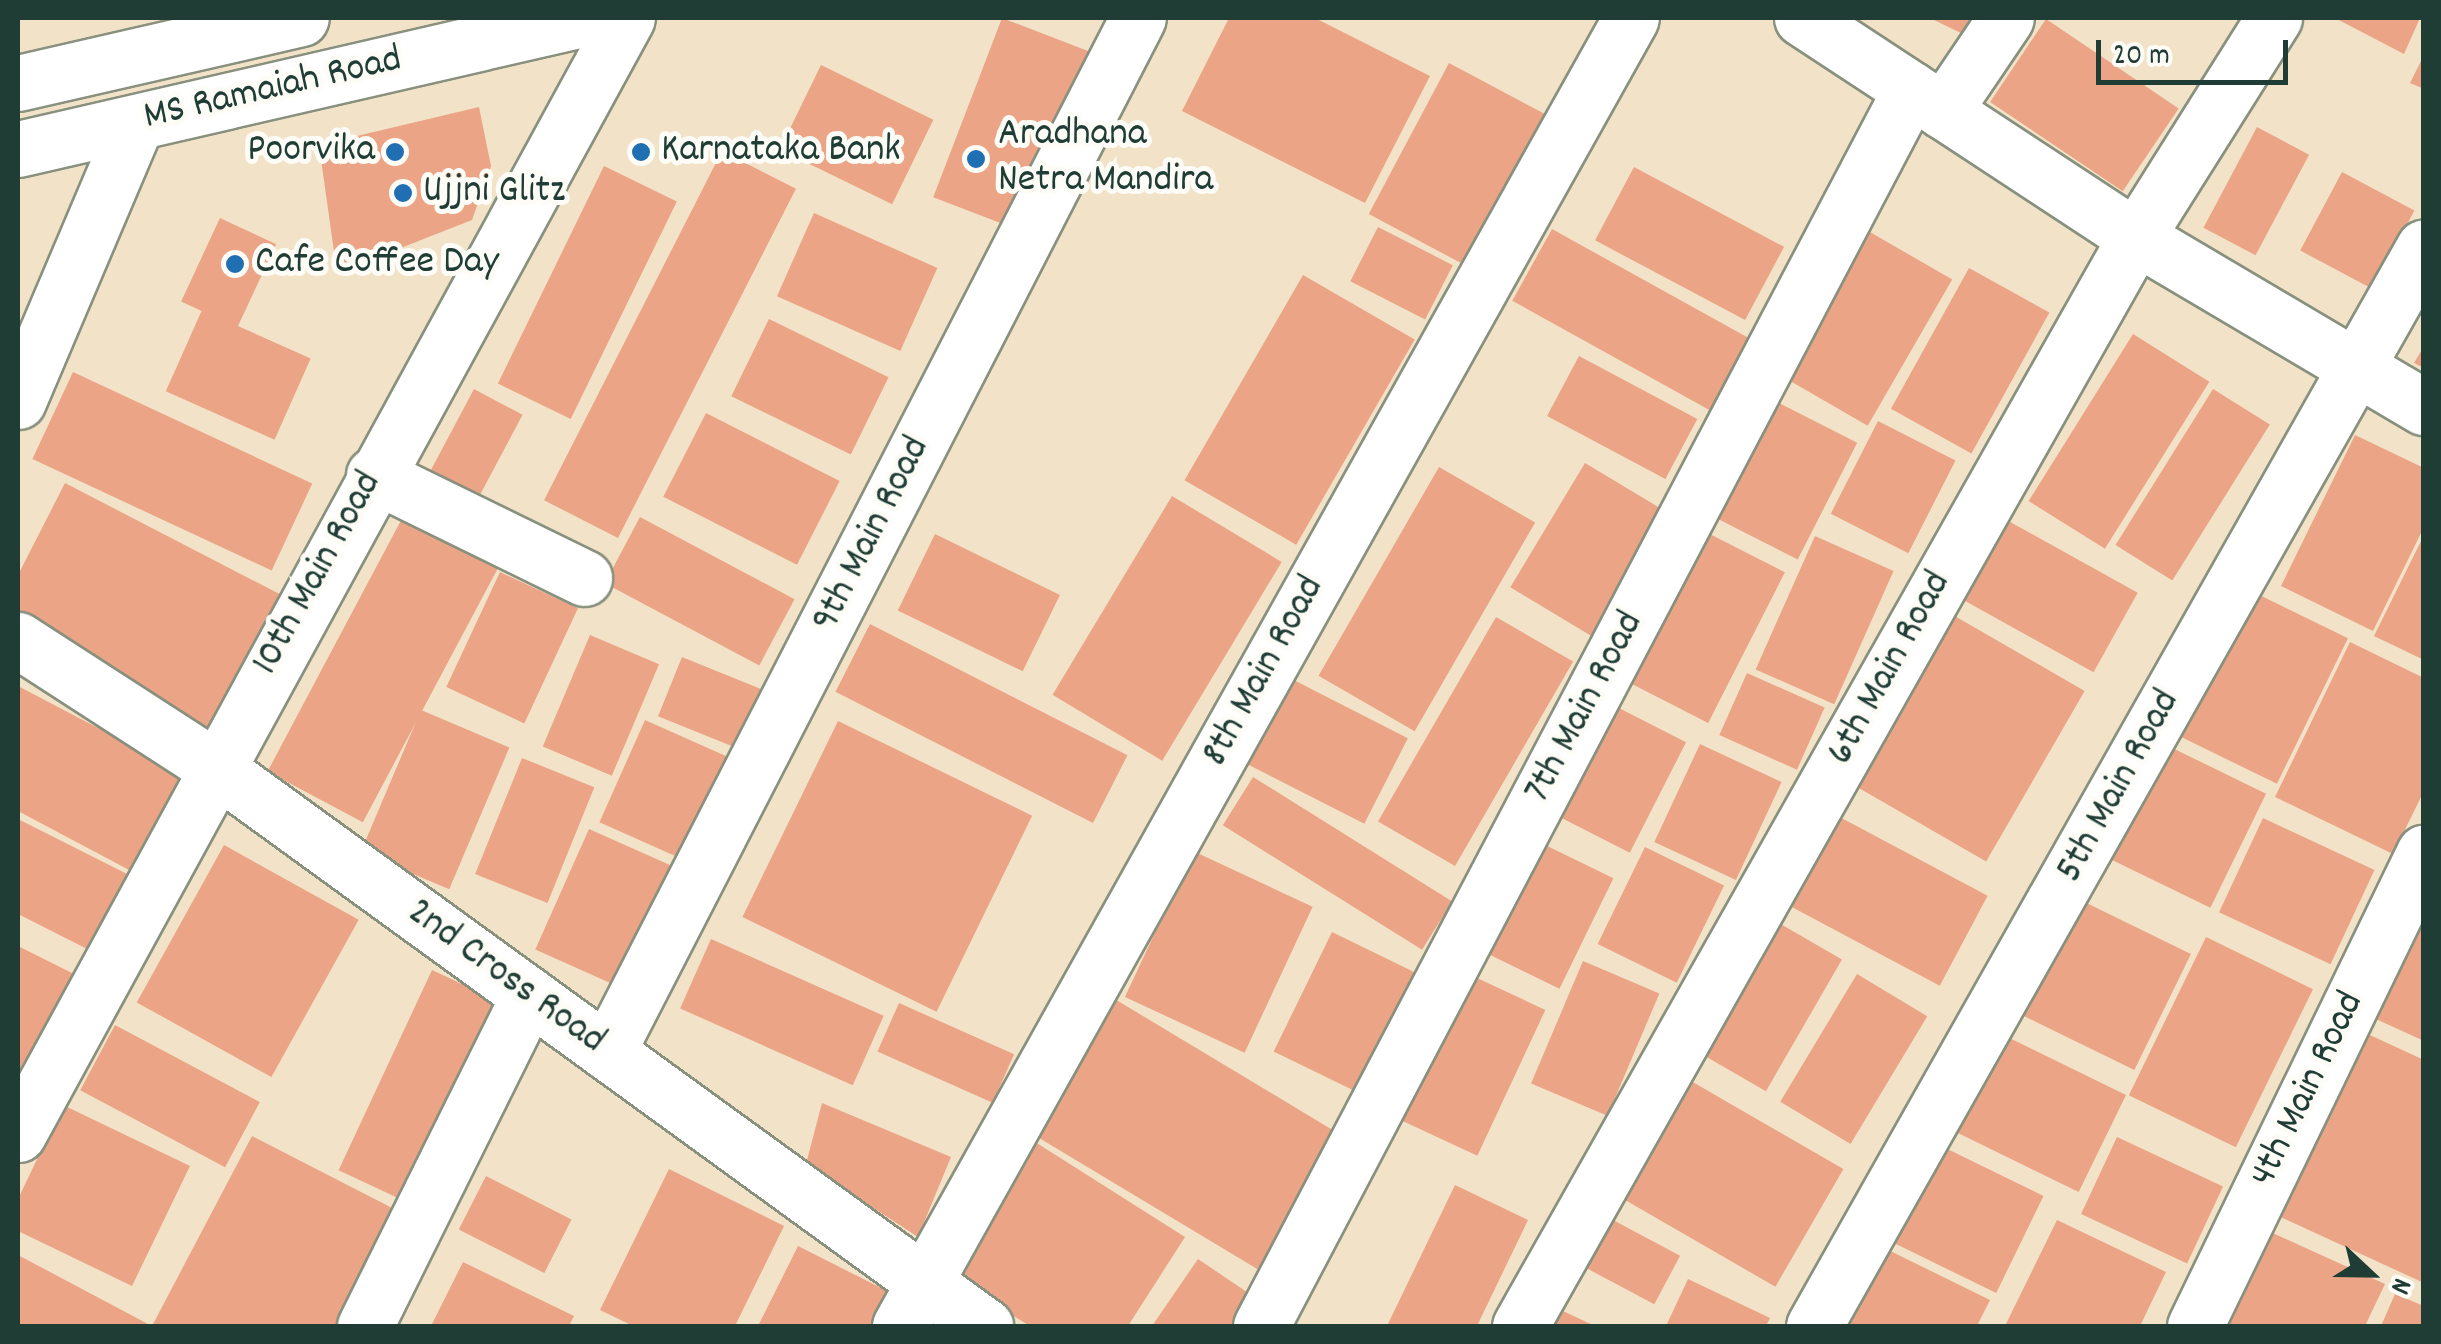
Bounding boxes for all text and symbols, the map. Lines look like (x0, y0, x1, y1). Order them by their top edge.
scale bar (2101, 20, 2294, 82)
text: 20 m (2113, 36, 2170, 79)
street label: MS Ramaiah Road (139, 37, 407, 143)
place label: Aradhana Netra Mandira (998, 112, 1213, 206)
place label: Poorvika (247, 128, 375, 176)
place label: Karnataka Bank (661, 128, 901, 176)
marker: Poorvika (384, 141, 406, 163)
marker: Karnataka Bank (630, 141, 652, 163)
marker: Aradhana Netra Mandira (963, 146, 989, 172)
place label: Ujjni Glitz (423, 169, 565, 217)
marker: Ujjni Glitz (392, 182, 414, 204)
place label: Cafe Coffee Day (255, 240, 499, 288)
marker: Cafe Coffee Day (224, 253, 246, 275)
street label: 9th Main Road (803, 429, 943, 641)
street label: 10th Main Road (244, 464, 394, 684)
street label: 6th Main Road (1818, 564, 1964, 774)
street label: 8th Main Road (1193, 568, 1337, 776)
street label: 7th Main Road (1516, 604, 1656, 812)
street label: 5th Main Road (2047, 682, 2193, 892)
street label: 2nd Cross Road (396, 890, 614, 1066)
street label: 4th Main Road (2241, 985, 2377, 1195)
north arrow (2321, 1224, 2421, 1324)
text: N (2378, 1271, 2420, 1299)

